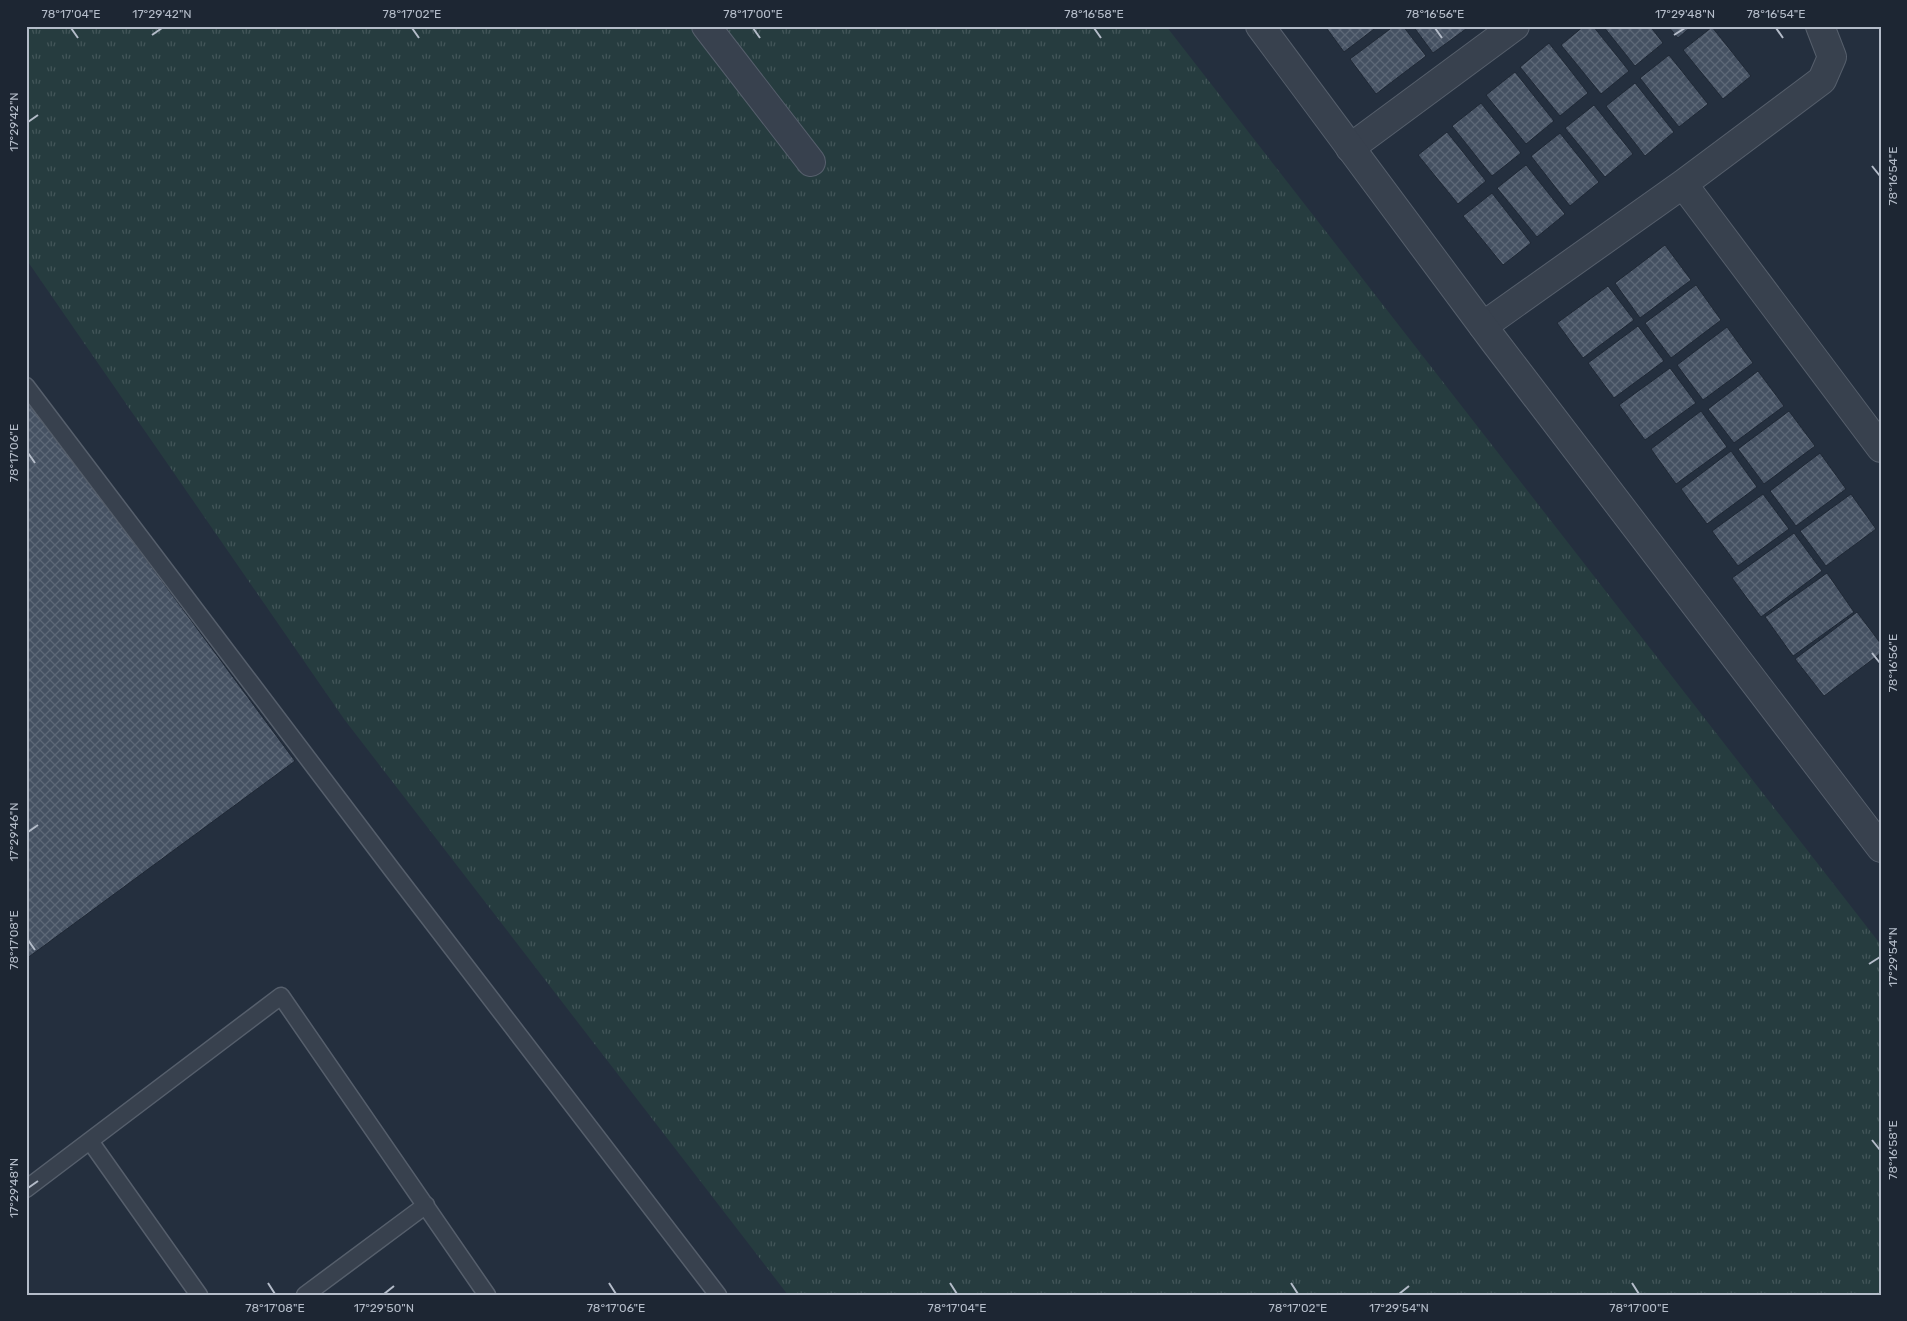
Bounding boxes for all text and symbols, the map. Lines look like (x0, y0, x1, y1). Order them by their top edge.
text: 78°17'04"E (42, 7, 100, 21)
text: 17°29'42"N (132, 7, 192, 21)
text: 78°17'02"E (383, 7, 441, 21)
text: 78°17'00"E (723, 7, 783, 21)
text: 78°16'58"E (1064, 7, 1124, 21)
text: 78°16'56"E (1406, 7, 1464, 21)
text: 17°29'48"N (1655, 7, 1715, 21)
text: 78°16'54"E (1746, 7, 1806, 21)
text: 17°29'42"N (7, 92, 21, 152)
text: 78°16'54"E (1886, 146, 1900, 206)
text: 78°17'06"E (7, 424, 21, 482)
text: 78°16'56"E (1886, 634, 1900, 692)
text: 17°29'46"N (7, 802, 21, 862)
text: 78°17'08"E (7, 910, 21, 970)
text: 17°29'54"N (1886, 927, 1900, 987)
text: 78°16'58"E (1886, 1120, 1900, 1180)
text: 17°29'48"N (7, 1158, 21, 1218)
text: 78°17'08"E (245, 1301, 305, 1315)
text: 17°29'50"N (354, 1301, 414, 1315)
text: 78°17'06"E (587, 1301, 645, 1315)
text: 78°17'04"E (928, 1301, 986, 1315)
text: 78°17'02"E (1269, 1301, 1327, 1315)
text: 17°29'54"N (1369, 1301, 1429, 1315)
text: 78°17'00"E (1609, 1301, 1669, 1315)

